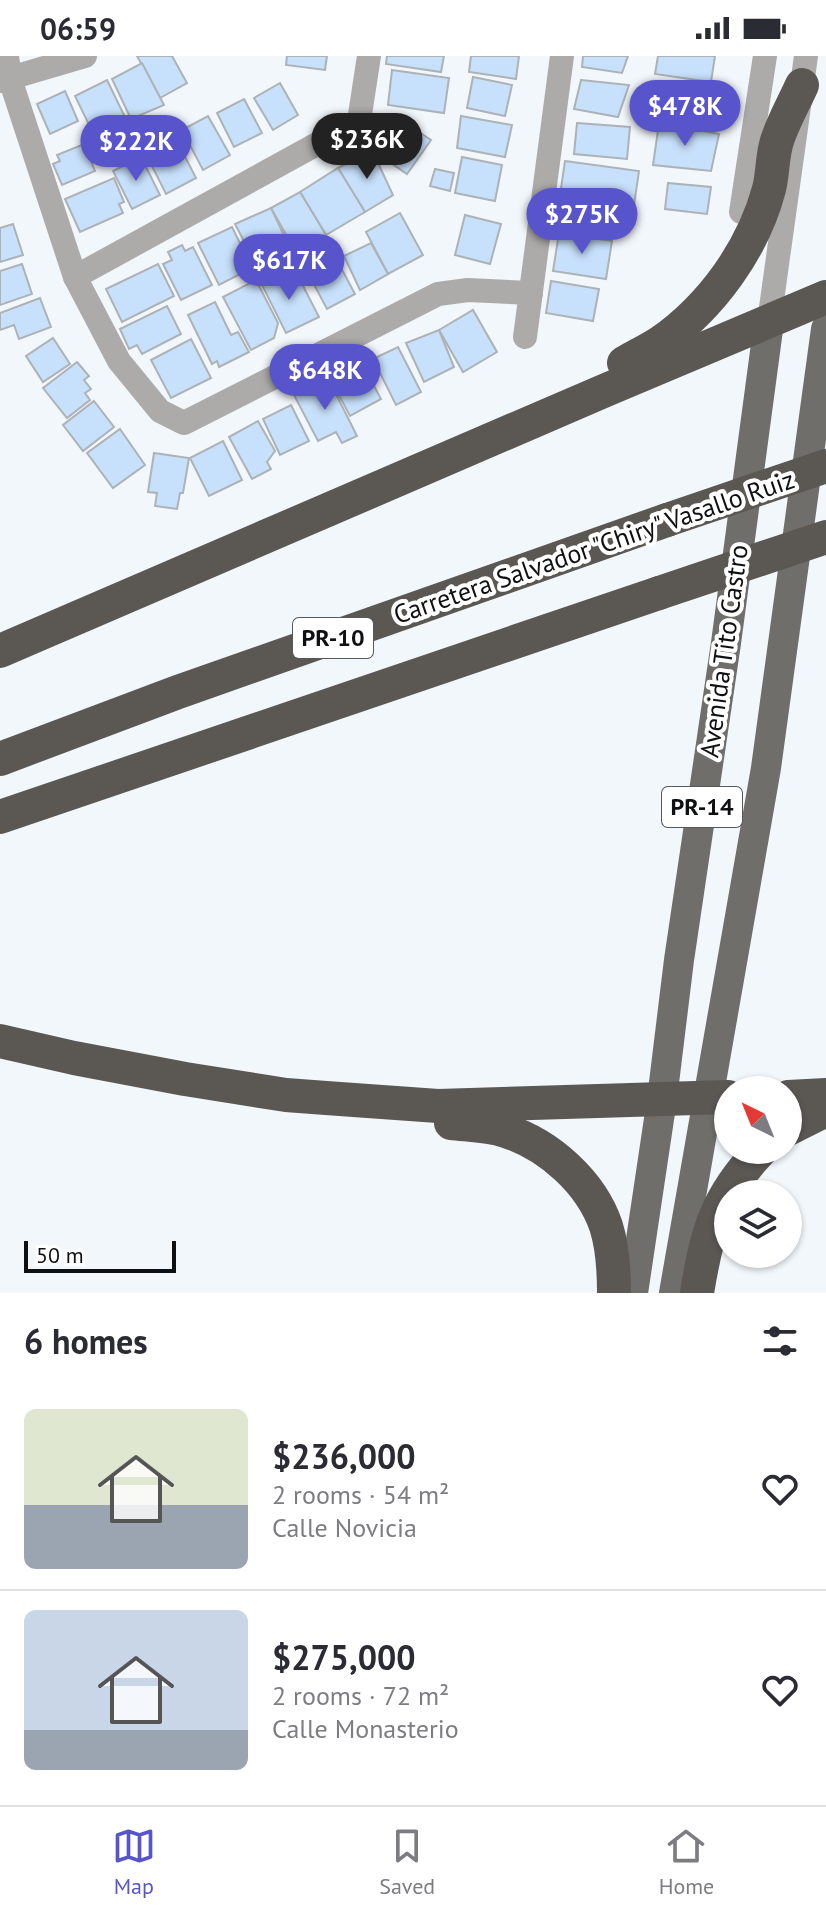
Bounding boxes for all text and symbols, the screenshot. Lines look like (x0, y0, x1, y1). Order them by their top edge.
text: 06:59 (40, 9, 116, 48)
pin: $478K (629, 80, 741, 148)
text: $478K (647, 89, 723, 122)
pin: $236K (311, 113, 423, 181)
pin: $222K (80, 115, 192, 183)
text: $236K (329, 122, 405, 155)
text: $222K (98, 124, 174, 157)
pin: $275K (526, 188, 638, 256)
text: $275K (544, 197, 620, 230)
pin: $617K (233, 234, 345, 302)
text: $617K (251, 243, 327, 276)
pin: $648K (269, 344, 381, 412)
text: $648K (287, 353, 363, 386)
street label: Carretera Salvador "Chiry" Vasallo Ruiz (389, 462, 799, 631)
street label: Avenida Tito Castro (692, 542, 755, 759)
road number: PR-10 (293, 618, 373, 658)
road number: PR-14 (662, 787, 742, 827)
north arrow (714, 1076, 802, 1164)
map controls (714, 1076, 802, 1268)
button: layers (714, 1180, 802, 1268)
scale bar (24, 1237, 176, 1273)
text: 50 m (36, 1241, 84, 1269)
text: 6 homes (24, 1319, 148, 1363)
icon: filters (758, 1319, 802, 1363)
text: $236,000 (272, 1434, 416, 1478)
icon: home (88, 1441, 184, 1537)
icon: heart (758, 1467, 802, 1511)
text: 2 rooms · 54 m² (272, 1478, 449, 1511)
text: Calle Novicia (272, 1511, 417, 1544)
text: $275,000 (272, 1635, 416, 1679)
icon: home (88, 1642, 184, 1738)
icon: heart (758, 1668, 802, 1712)
text: 2 rooms · 72 m² (272, 1679, 449, 1712)
text: Calle Monasterio (272, 1712, 459, 1745)
tab: Map (112, 1824, 156, 1900)
tab: Saved (379, 1824, 435, 1900)
tab: Home (659, 1824, 714, 1900)

